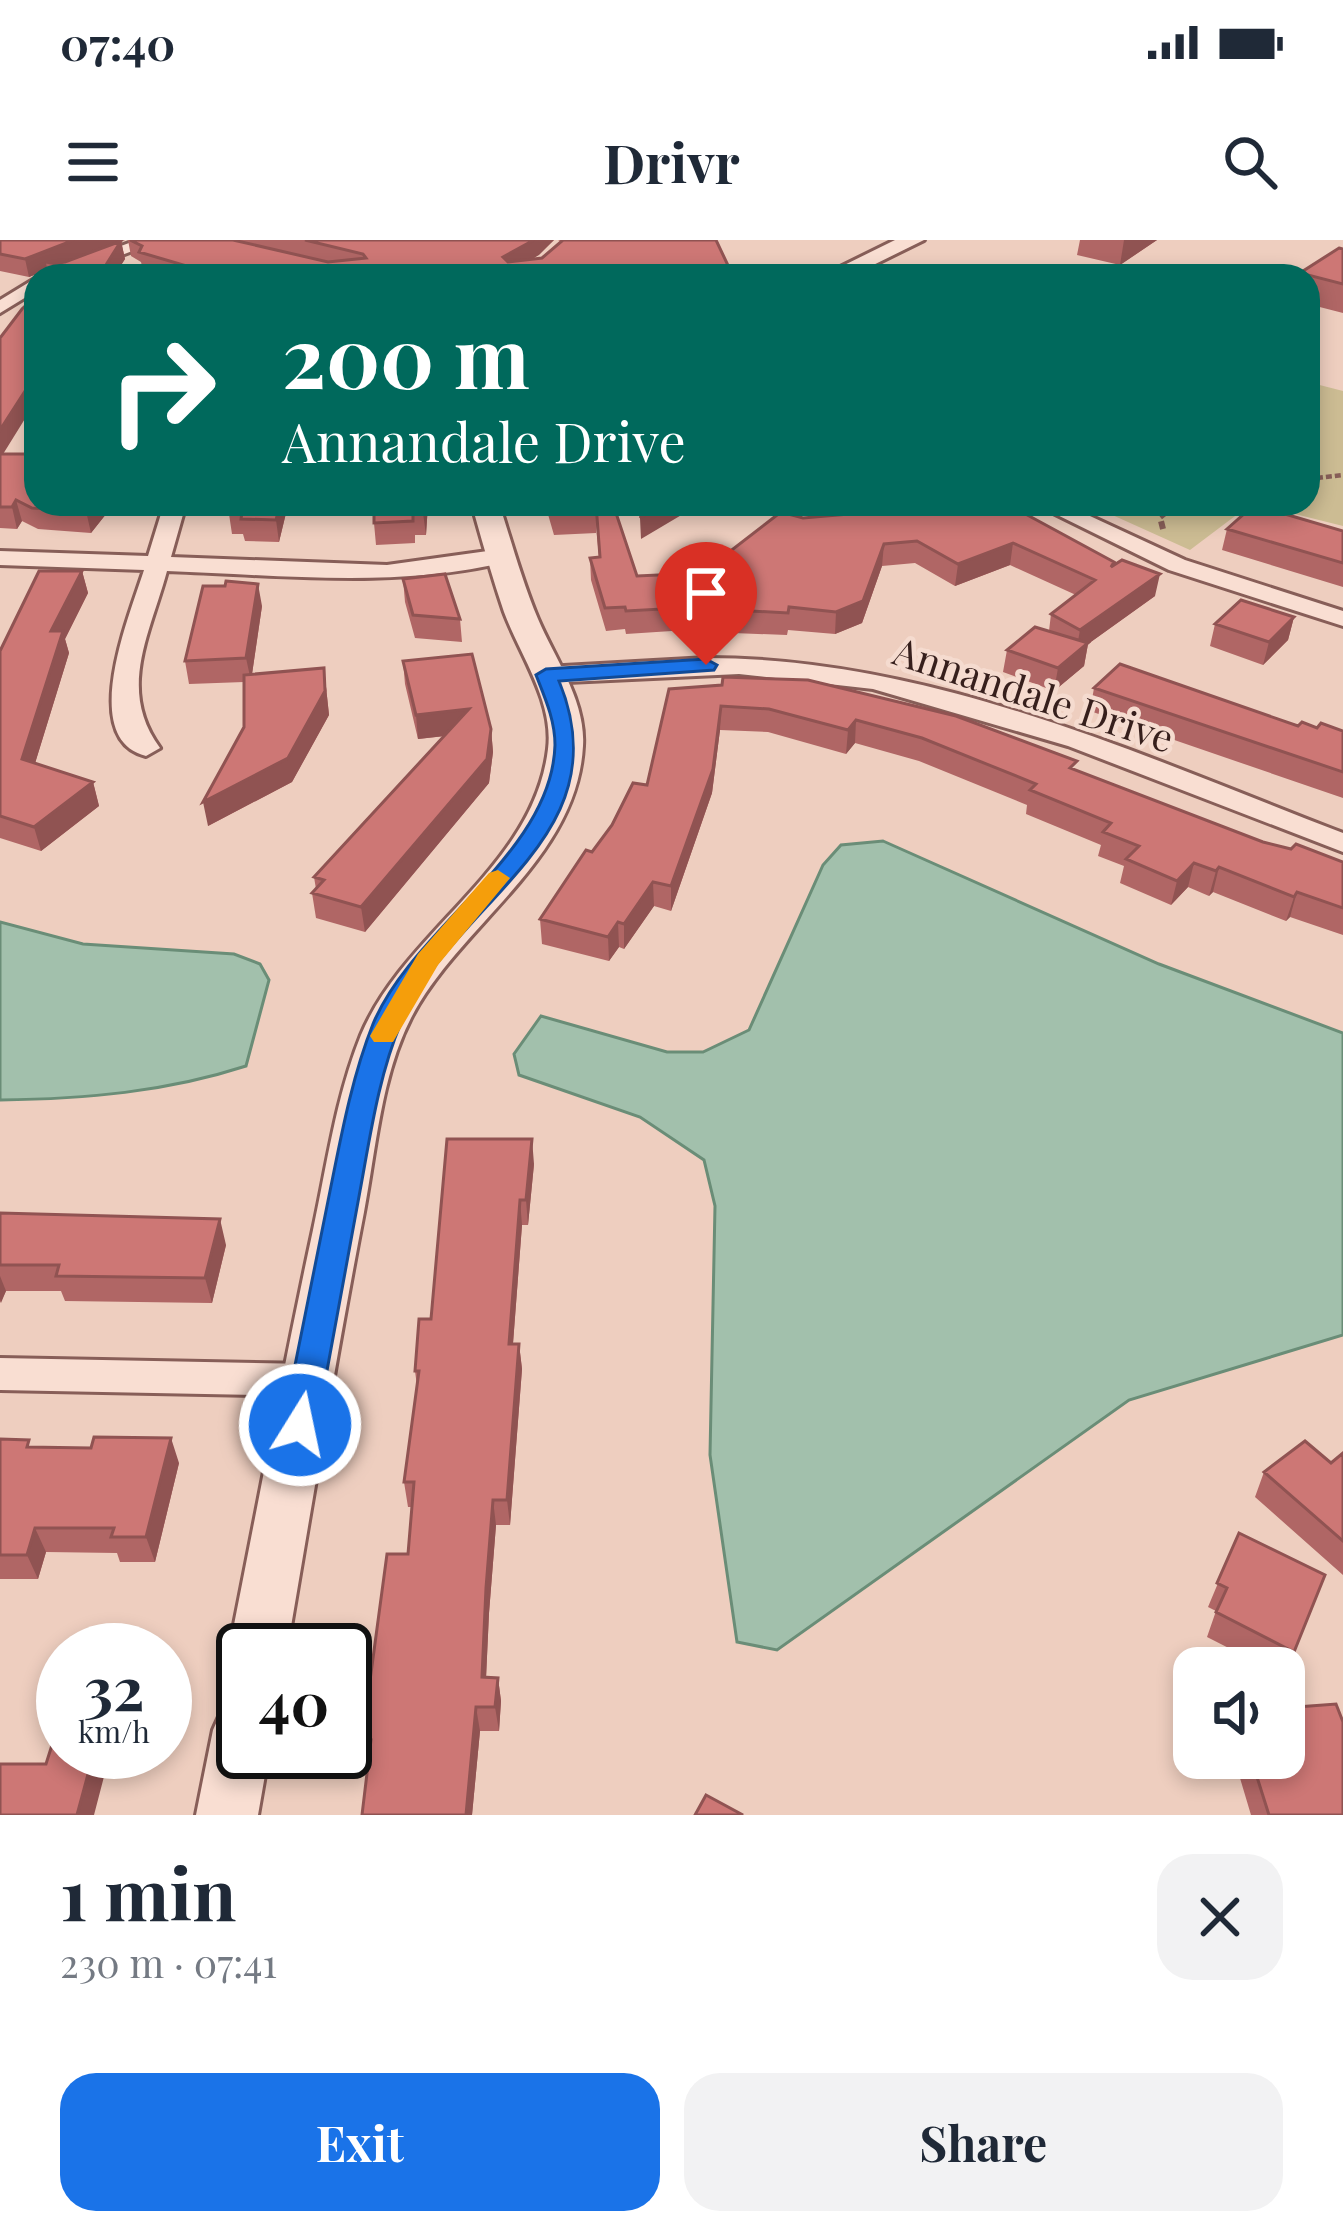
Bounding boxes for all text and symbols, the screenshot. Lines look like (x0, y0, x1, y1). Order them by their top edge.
text: 07:40 (60, 12, 175, 72)
text: Drivr (603, 126, 740, 198)
icon: menu (60, 129, 126, 195)
icon: search (1217, 129, 1283, 195)
text: 200 m (282, 298, 530, 410)
icon: right (84, 312, 240, 468)
text: Annandale Drive (282, 405, 686, 477)
pin (655, 542, 757, 665)
icon: arrive (673, 560, 739, 626)
street label: Annandale Drive (886, 623, 1181, 763)
position arrow (237, 1362, 363, 1488)
speed limit sign: 40 (216, 1623, 372, 1779)
text: 32 (84, 1646, 144, 1726)
map controls (1173, 1647, 1305, 1779)
button: sound (1173, 1647, 1305, 1779)
text: km/h (78, 1711, 150, 1751)
text: 1 min (60, 1843, 236, 1939)
button: close (1157, 1854, 1283, 1980)
text: 230 m · 07:41 (60, 1936, 277, 1988)
button: Exit (60, 2073, 660, 2211)
button: Share (684, 2073, 1283, 2211)

